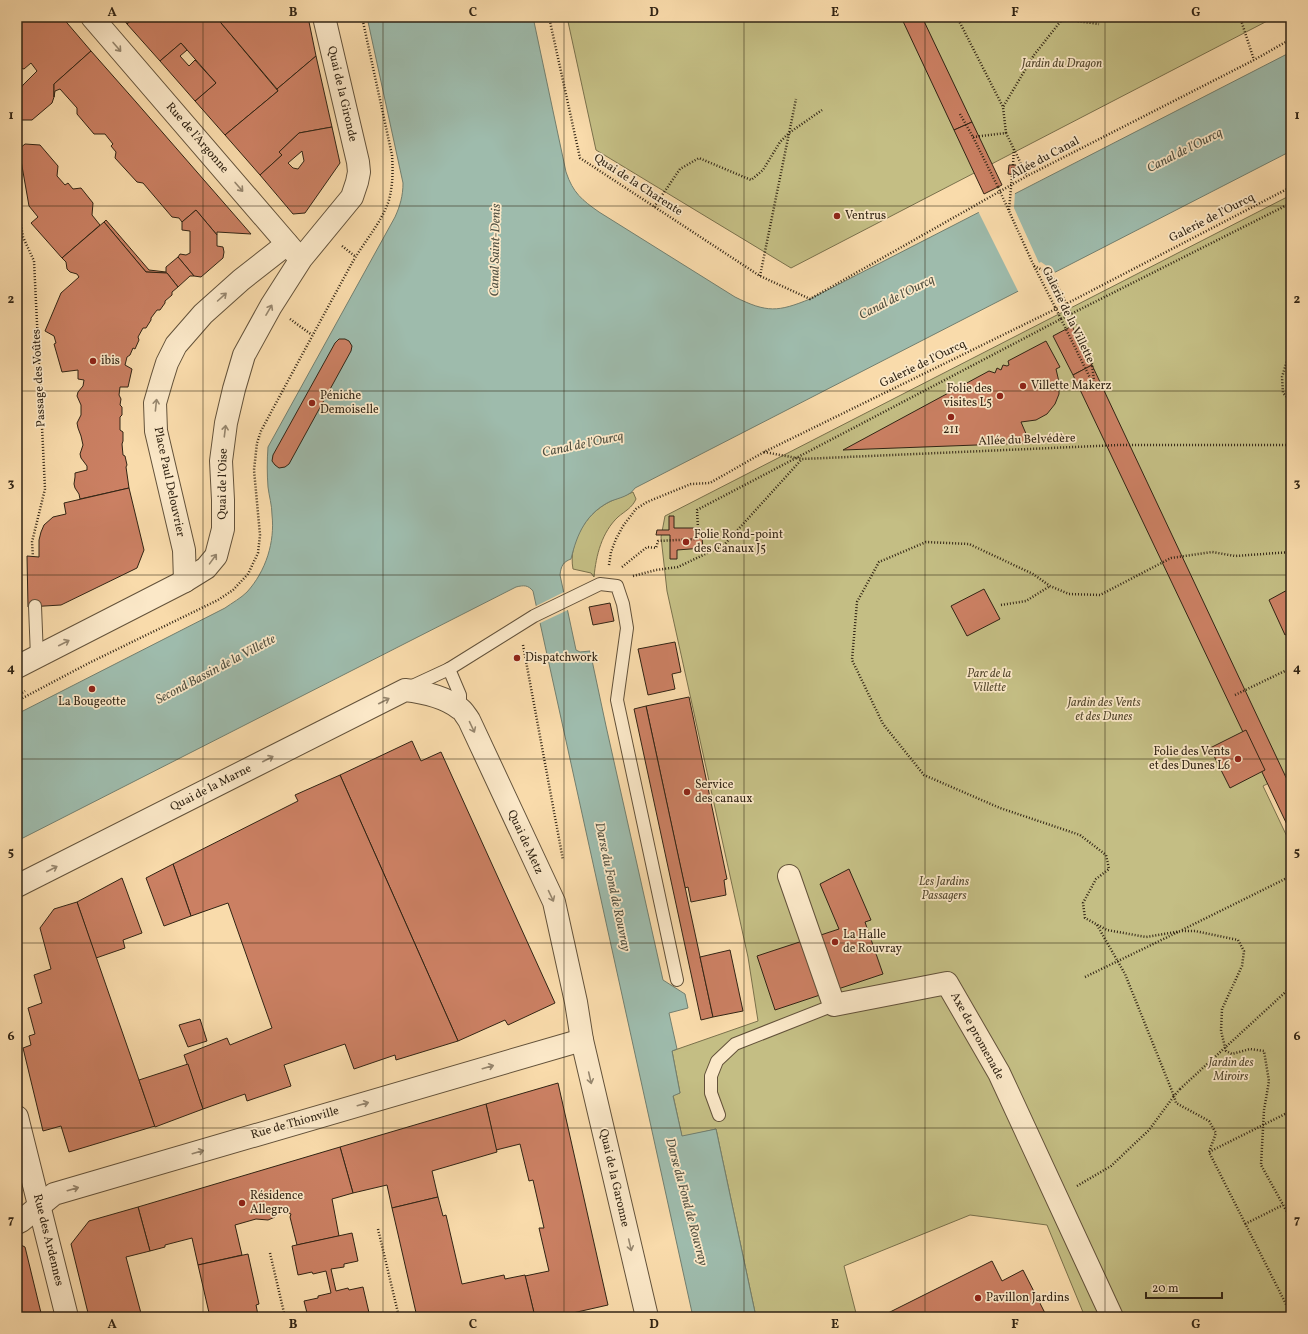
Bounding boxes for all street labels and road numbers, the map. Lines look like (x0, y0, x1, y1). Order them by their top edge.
street label: Quai de la Gironde (323, 45, 361, 144)
street label: Rue de l'Argonne (162, 99, 232, 177)
street label: Allée du Canal (1008, 133, 1083, 183)
street label: Quai de la Charente (590, 150, 686, 220)
street label: Galerie de l'Ourcq (1167, 189, 1258, 246)
street label: Galerie de la Villette (1038, 264, 1098, 366)
street label: Passage des Voûtes (28, 329, 50, 427)
street label: Galerie de l'Ourcq (877, 336, 969, 392)
street label: Place Paul Delouvrier (150, 425, 188, 539)
street label: Allée du Belvédère (978, 430, 1076, 450)
street label: Quai de l'Oise (214, 448, 232, 520)
street label: Quai de la Marne (168, 760, 255, 815)
street label: Quai de Metz (503, 807, 547, 877)
street label: Axe de promenade (946, 989, 1008, 1083)
street label: Rue de Thionville (249, 1103, 341, 1143)
street label: Quai de la Garonne (595, 1127, 633, 1229)
street label: Rue des Ardennes (29, 1192, 67, 1288)

